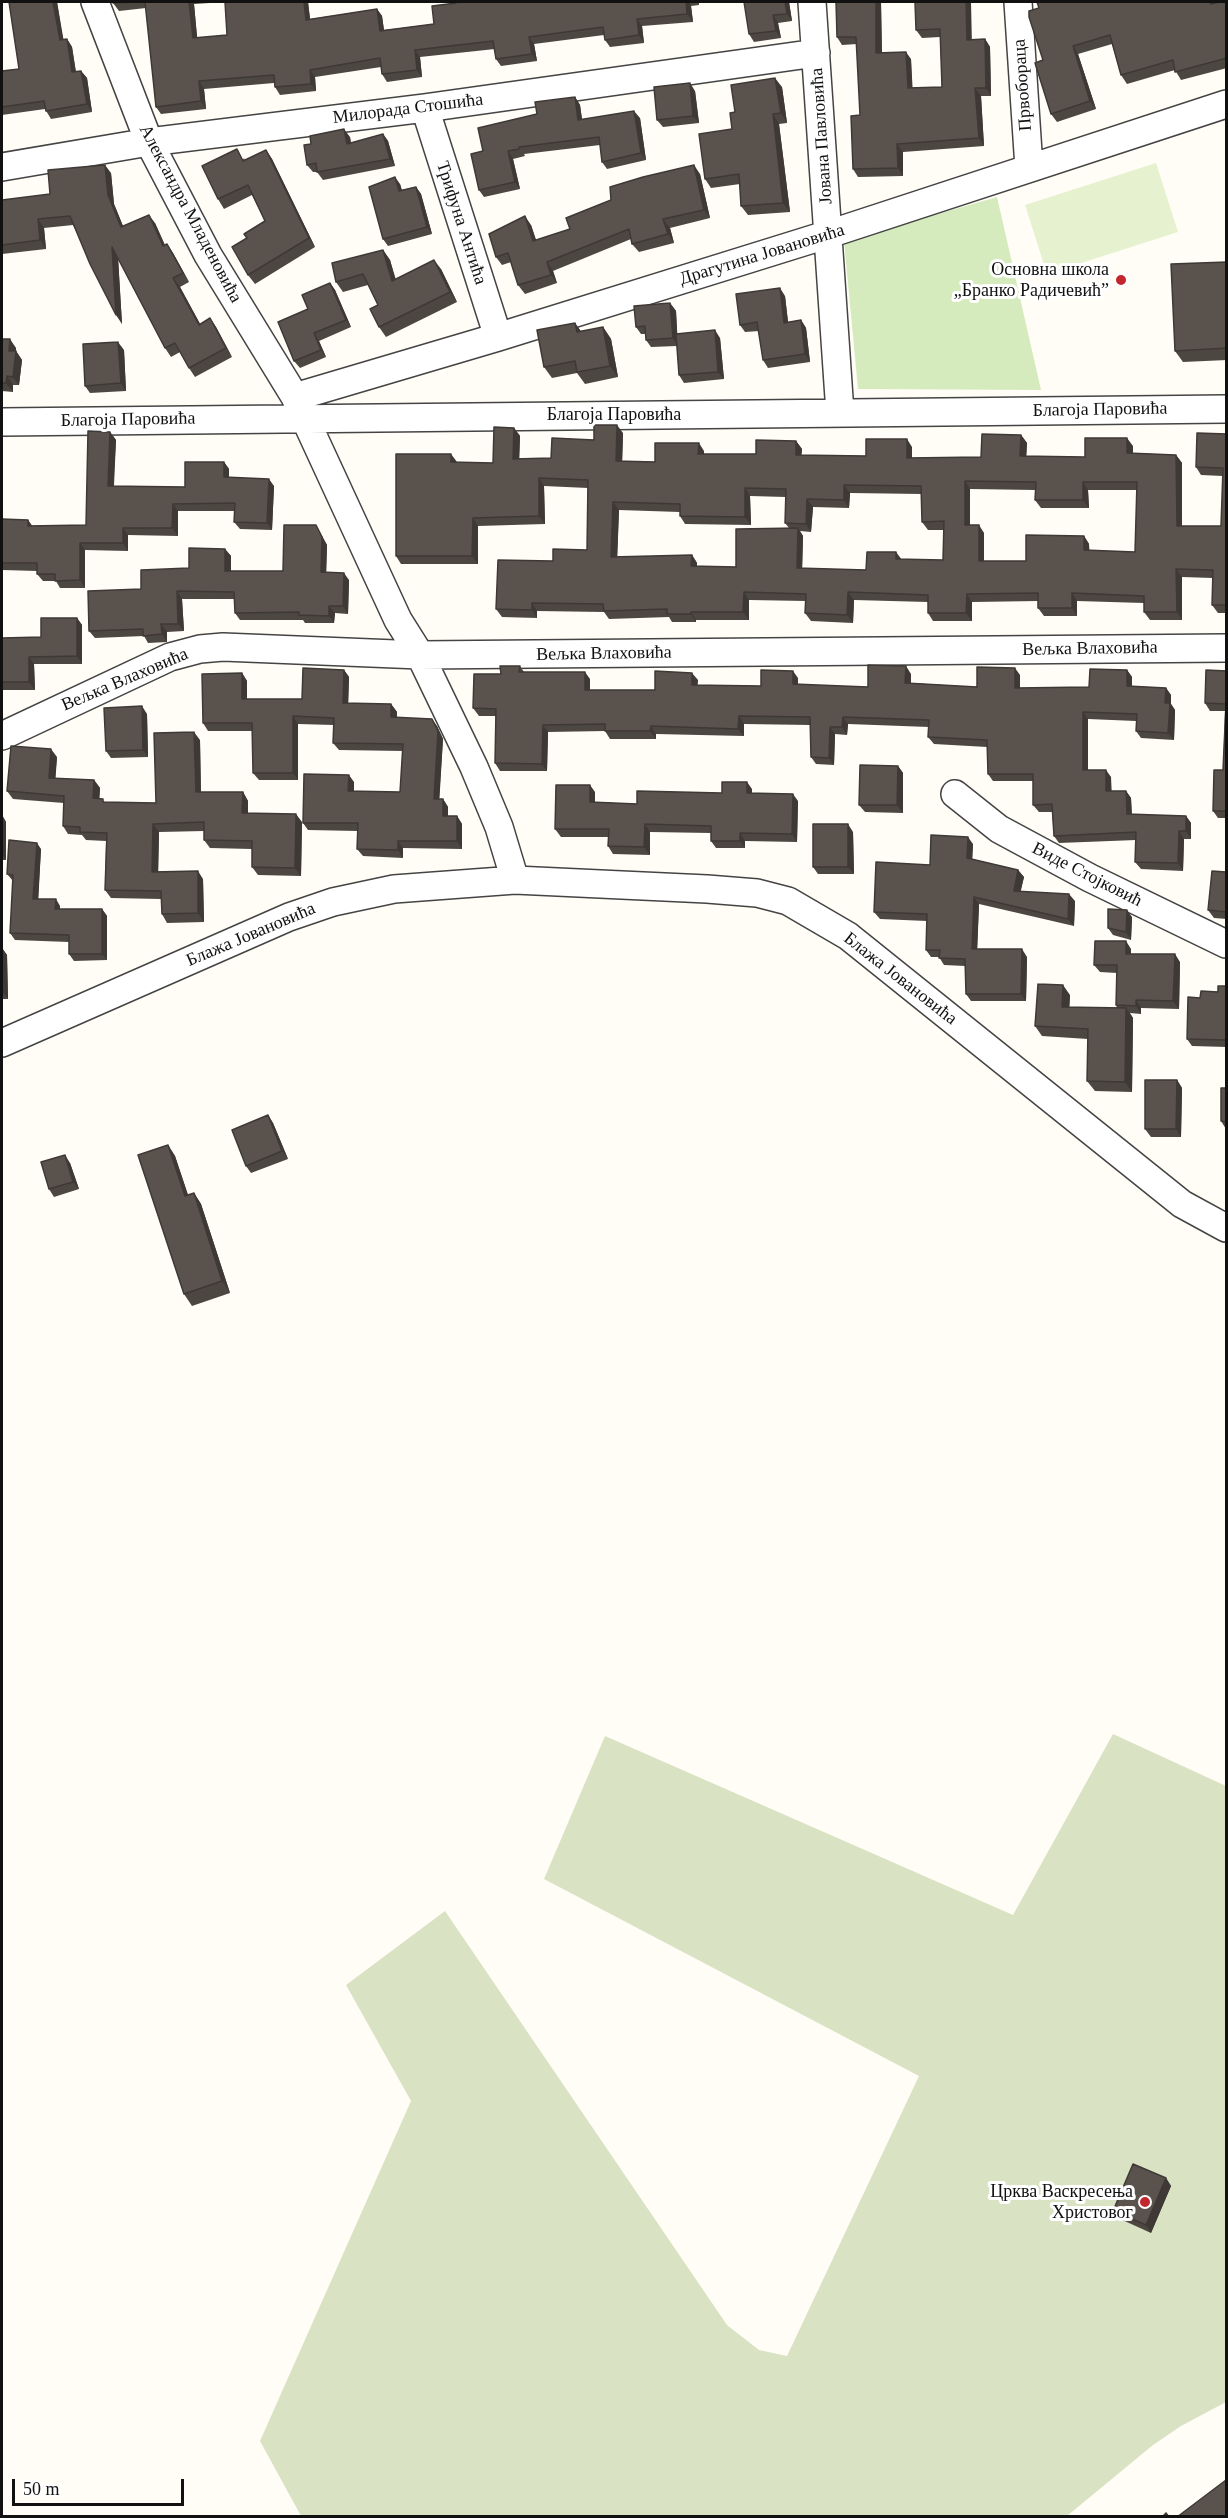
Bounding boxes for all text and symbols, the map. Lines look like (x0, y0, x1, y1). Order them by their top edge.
street label: Првобораца (1009, 38, 1037, 132)
street label: Јована Павловића (806, 67, 838, 205)
street label: Милорада Стошића (332, 89, 484, 129)
street label: Александра Младеновића (134, 121, 246, 307)
street label: Трифуна Антића (431, 159, 491, 287)
street label: Драгутина Јовановића (677, 220, 847, 290)
place label: Основна школа „Бранко Радичевић” (954, 259, 1109, 302)
marker: Основна школа „Бранко Радичевић” (1114, 273, 1128, 287)
street label: Благоја Паровића (1033, 398, 1167, 422)
street label: Благоја Паровића (547, 404, 681, 426)
street label: Благоја Паровића (61, 408, 195, 432)
street label: Вељка Влаховића (1022, 637, 1158, 661)
street label: Вељка Влаховића (536, 642, 672, 666)
street label: Вељка Влаховића (58, 644, 192, 716)
street label: Виде Стојковић (1028, 838, 1146, 912)
street label: Блажа Јовановића (183, 898, 319, 972)
street label: Блажа Јовановића (839, 928, 961, 1030)
place label: Црква Васкресења Христовог (990, 2181, 1133, 2224)
marker: Црква Васкресења Христовог (1138, 2195, 1152, 2209)
scale bar (15, 2467, 188, 2505)
text: 50 m (23, 2479, 60, 2499)

